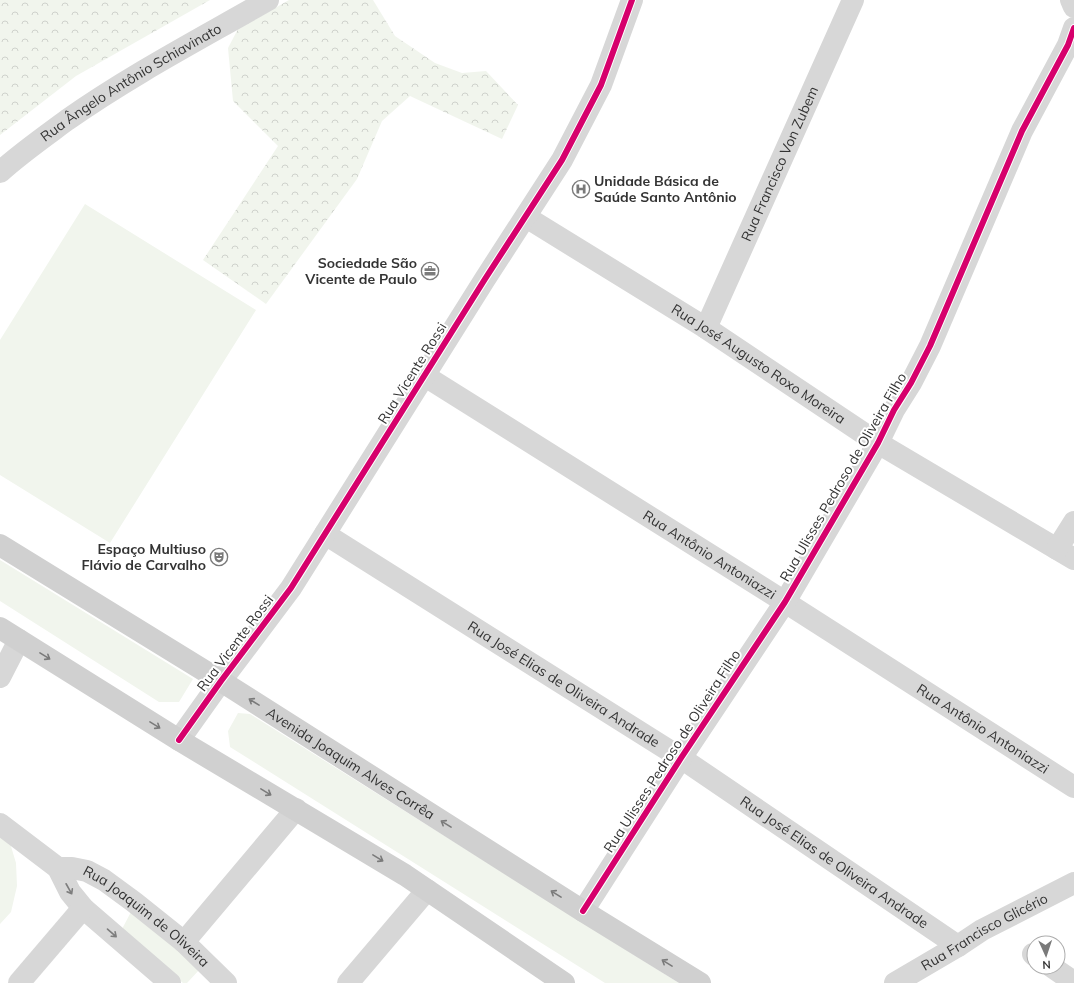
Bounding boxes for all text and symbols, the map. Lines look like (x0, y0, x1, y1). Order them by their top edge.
street label: Rua Ângelo Antônio Schiavinato (37, 19, 224, 145)
street label: Rua Francisco Von Zubem (737, 83, 822, 244)
place label: Unidade Básica de Saúde Santo Antônio (594, 172, 737, 206)
hospital icon: Unidade Básica de Saúde Santo Antônio (571, 179, 591, 199)
place label: Sociedade São Vicente de Paulo (304, 254, 417, 288)
office icon: Sociedade São Vicente de Paulo (420, 261, 440, 281)
street label: Rua José Augusto Roxo Moreira (668, 300, 849, 428)
street label: Rua Vicente Rossi (374, 319, 450, 427)
street label: Rua Ulisses Pedroso de Oliveira Filho (776, 369, 910, 585)
street label: Rua Antônio Antoniazzi (640, 506, 779, 603)
place label: Espaço Multiuso Flávio de Carvalho (82, 540, 206, 574)
theatre icon: Espaço Multiuso Flávio de Carvalho (209, 547, 229, 567)
street label: Rua Vicente Rossi (193, 591, 277, 695)
street label: Rua José Elias de Oliveira Andrade (464, 617, 663, 751)
street label: Rua Ulisses Pedroso de Oliveira Filho (600, 646, 744, 856)
one-way arrow (39, 652, 50, 660)
street label: Rua Antônio Antoniazzi (913, 680, 1052, 778)
one-way arrow (249, 698, 260, 706)
street label: Avenida Joaquim Alves Corrêa (263, 703, 438, 824)
one-way arrow (149, 721, 160, 729)
one-way arrow (260, 788, 272, 796)
street label: Rua José Elias de Oliveira Andrade (737, 792, 932, 932)
one-way arrow (441, 820, 452, 829)
one-way arrow (372, 855, 384, 863)
street label: Rua Joaquim de Oliveira (80, 862, 213, 971)
one-way arrow (66, 883, 73, 895)
street label: Rua Francisco Glicério (918, 889, 1051, 975)
one-way arrow (551, 890, 562, 898)
one-way arrow (107, 929, 118, 938)
north arrow (1026, 935, 1066, 975)
one-way arrow (661, 958, 673, 966)
text: N (1042, 958, 1051, 972)

